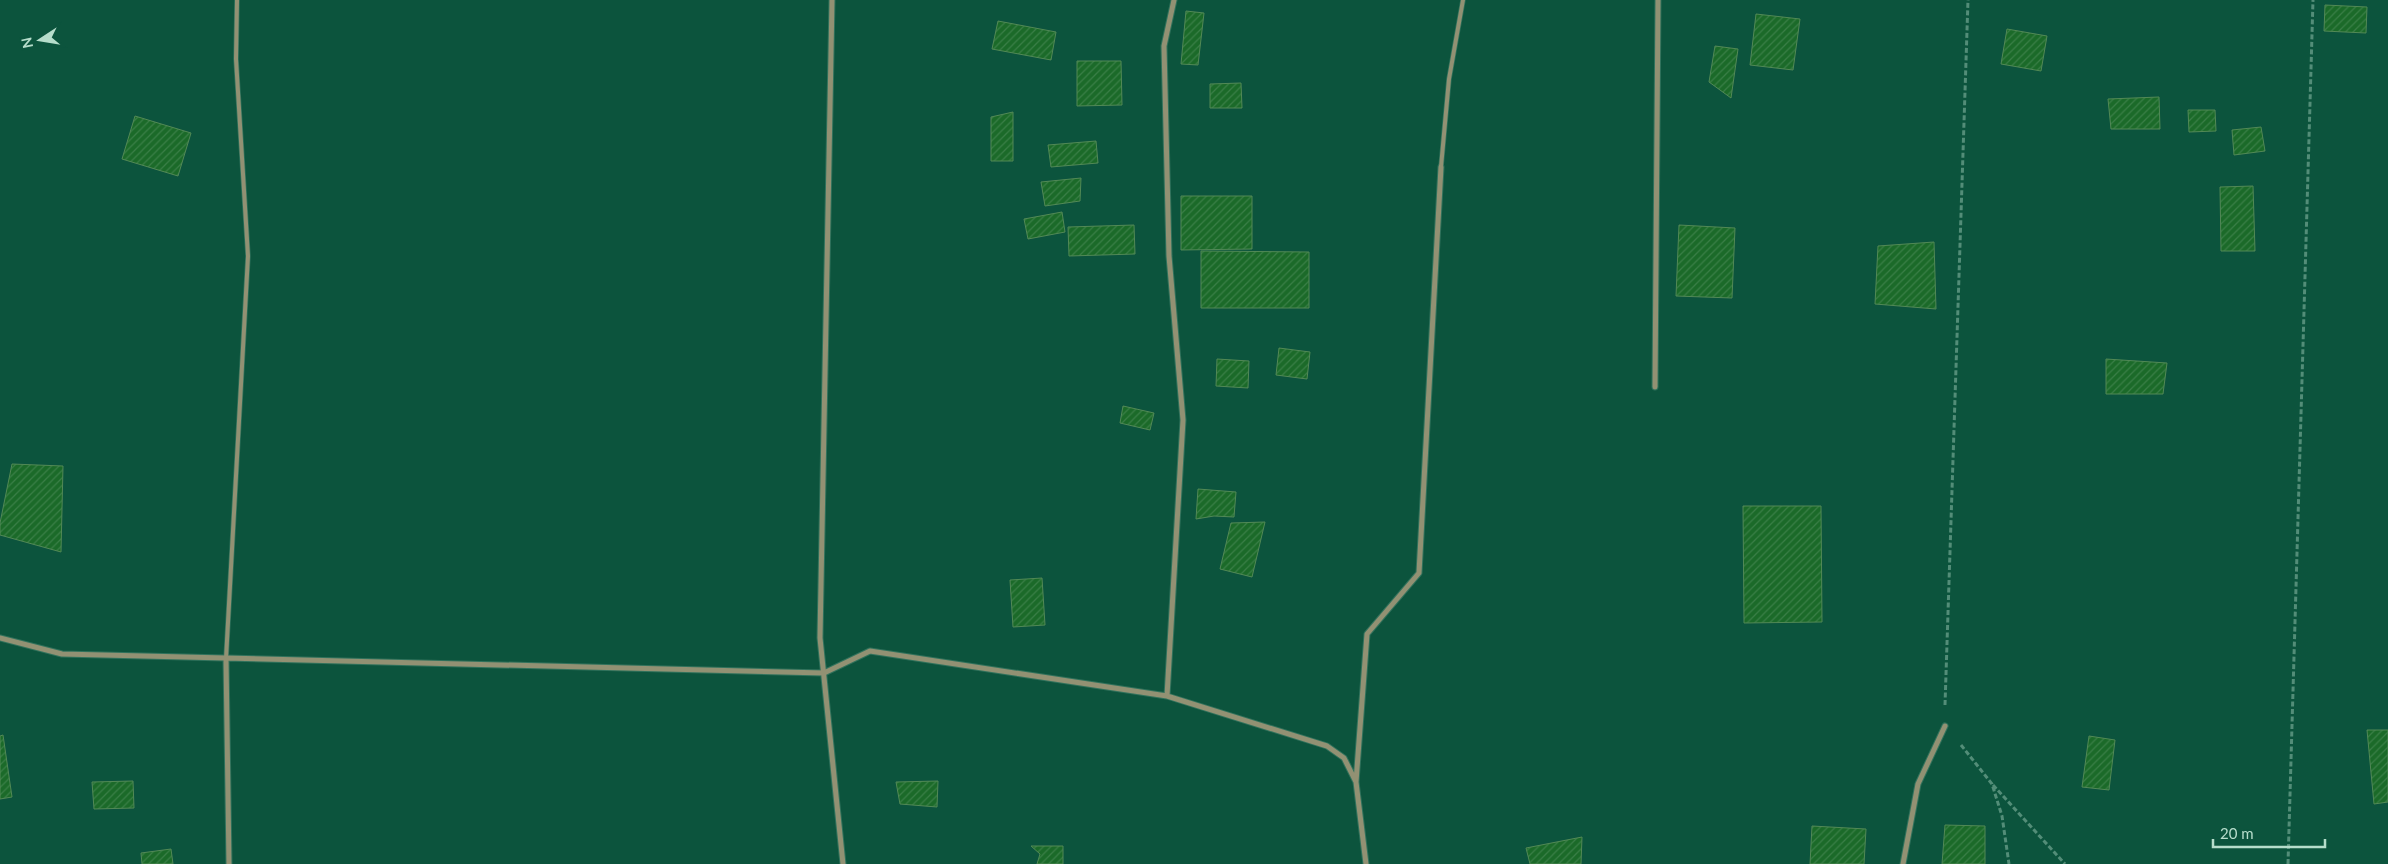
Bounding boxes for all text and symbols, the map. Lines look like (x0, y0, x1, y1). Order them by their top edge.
north arrow (15, 15, 65, 65)
text: N (17, 36, 36, 50)
scale bar (2213, 816, 2326, 848)
text: 20 m (2220, 824, 2254, 842)

